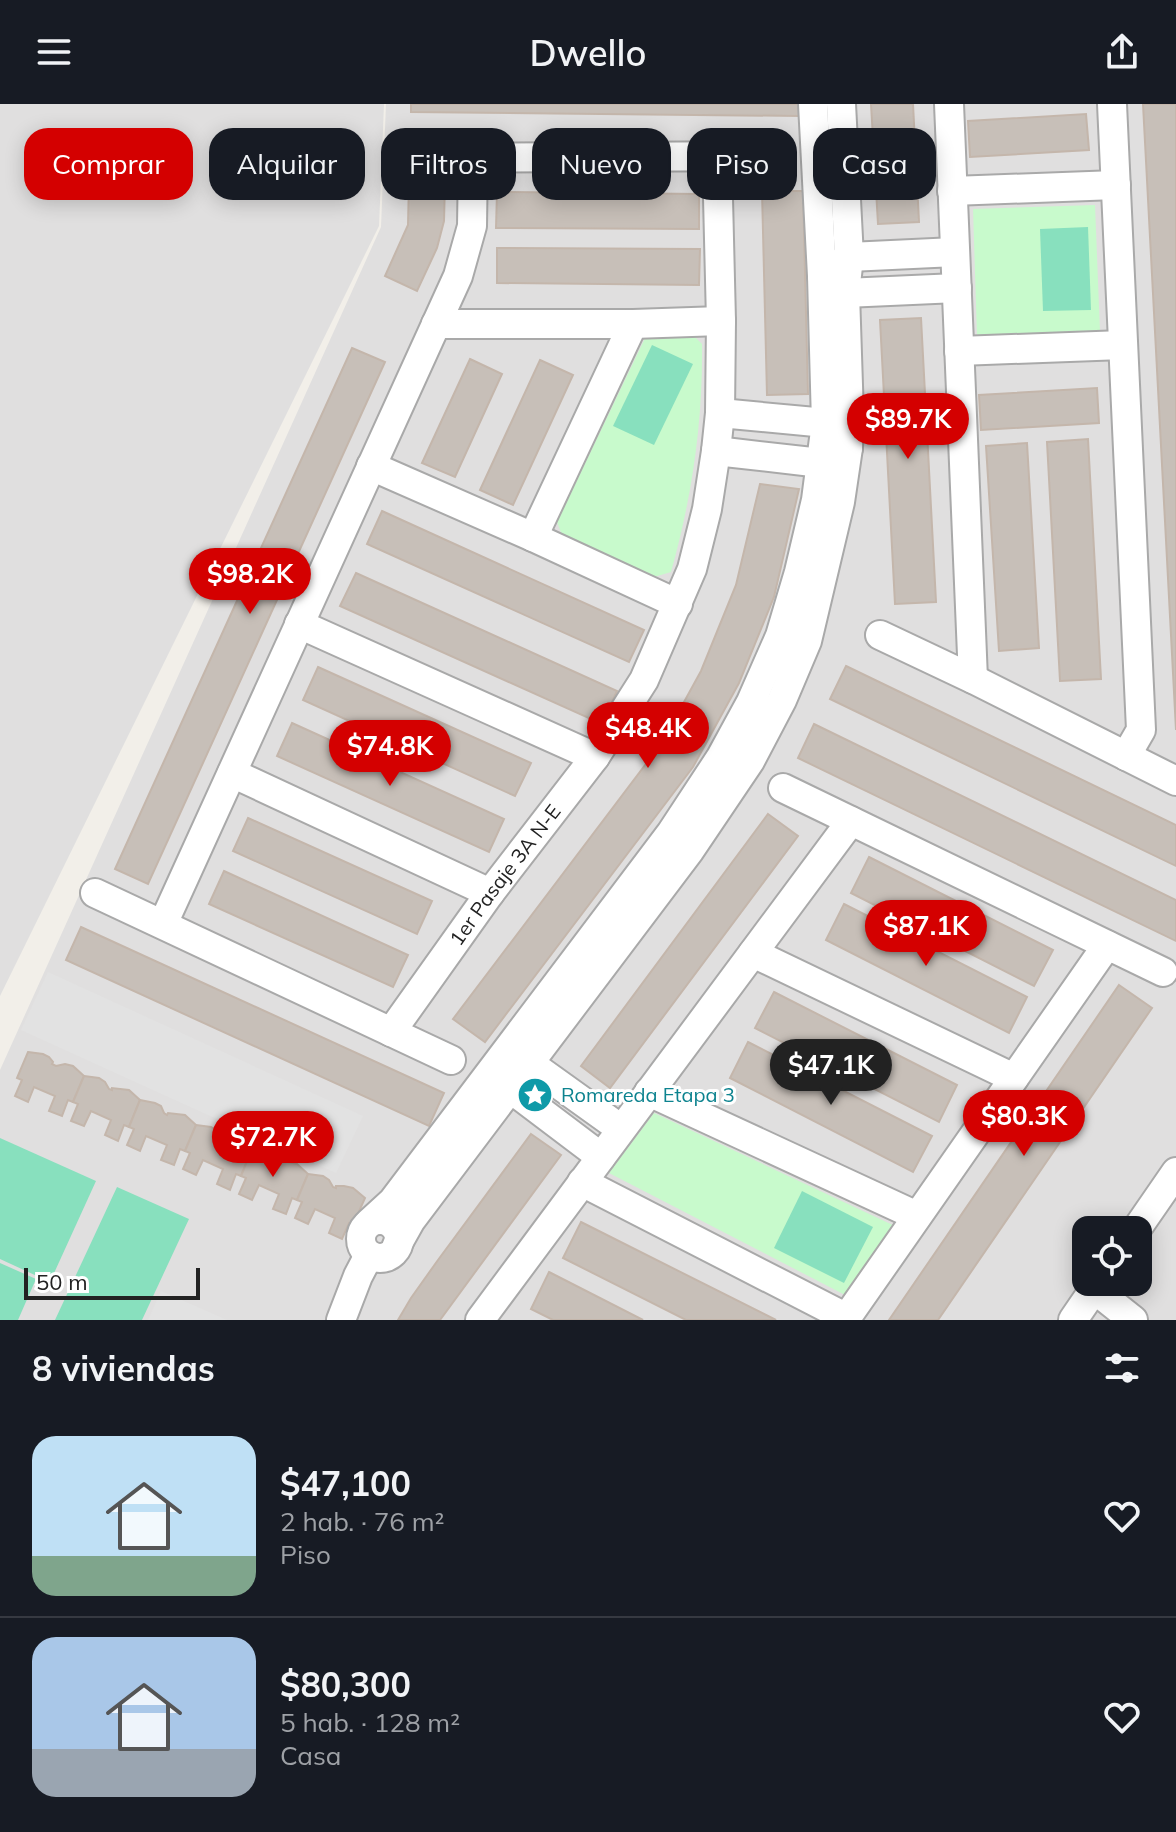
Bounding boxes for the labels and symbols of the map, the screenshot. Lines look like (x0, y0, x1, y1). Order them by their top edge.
pin: $89.7K (843, 393, 973, 461)
pin: $98.2K (185, 548, 315, 616)
pin: $48.4K (583, 702, 713, 770)
pin: $74.8K (325, 720, 455, 788)
street label: 1er Pasaje 3A N-E (444, 799, 566, 950)
pin: $87.1K (861, 900, 991, 968)
pin: $47.1K (766, 1039, 896, 1107)
place icon: Romareda Etapa 3 (516, 1076, 554, 1114)
place label: Romareda Etapa 3 (561, 1082, 735, 1107)
pin: $80.3K (959, 1090, 1089, 1158)
pin: $72.7K (208, 1111, 338, 1179)
scale bar (24, 1264, 200, 1300)

